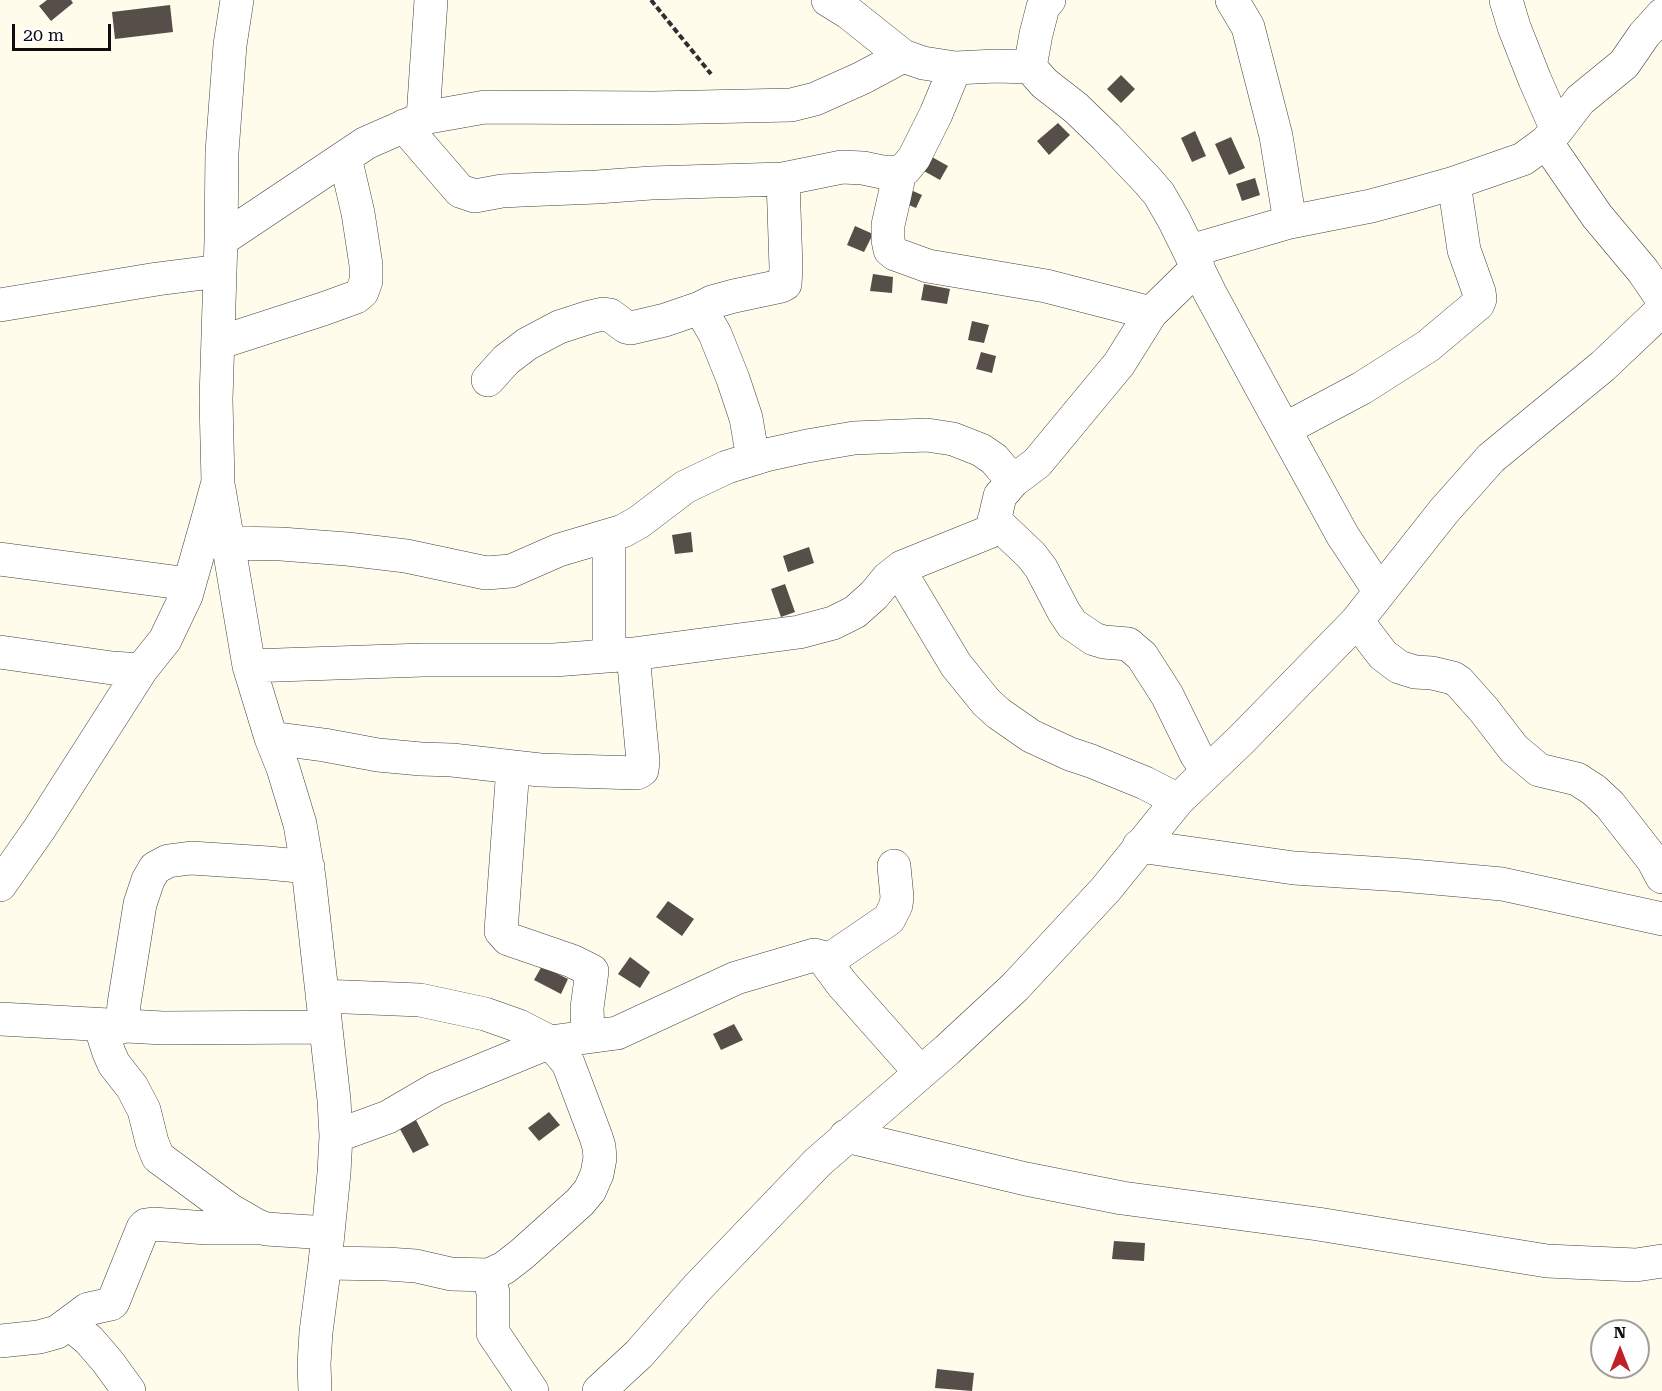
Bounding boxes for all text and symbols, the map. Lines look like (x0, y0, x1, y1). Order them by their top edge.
scale bar (15, 12, 114, 50)
text: 20 m (23, 24, 64, 45)
north arrow (1590, 1319, 1650, 1379)
text: N (1614, 1323, 1626, 1342)

